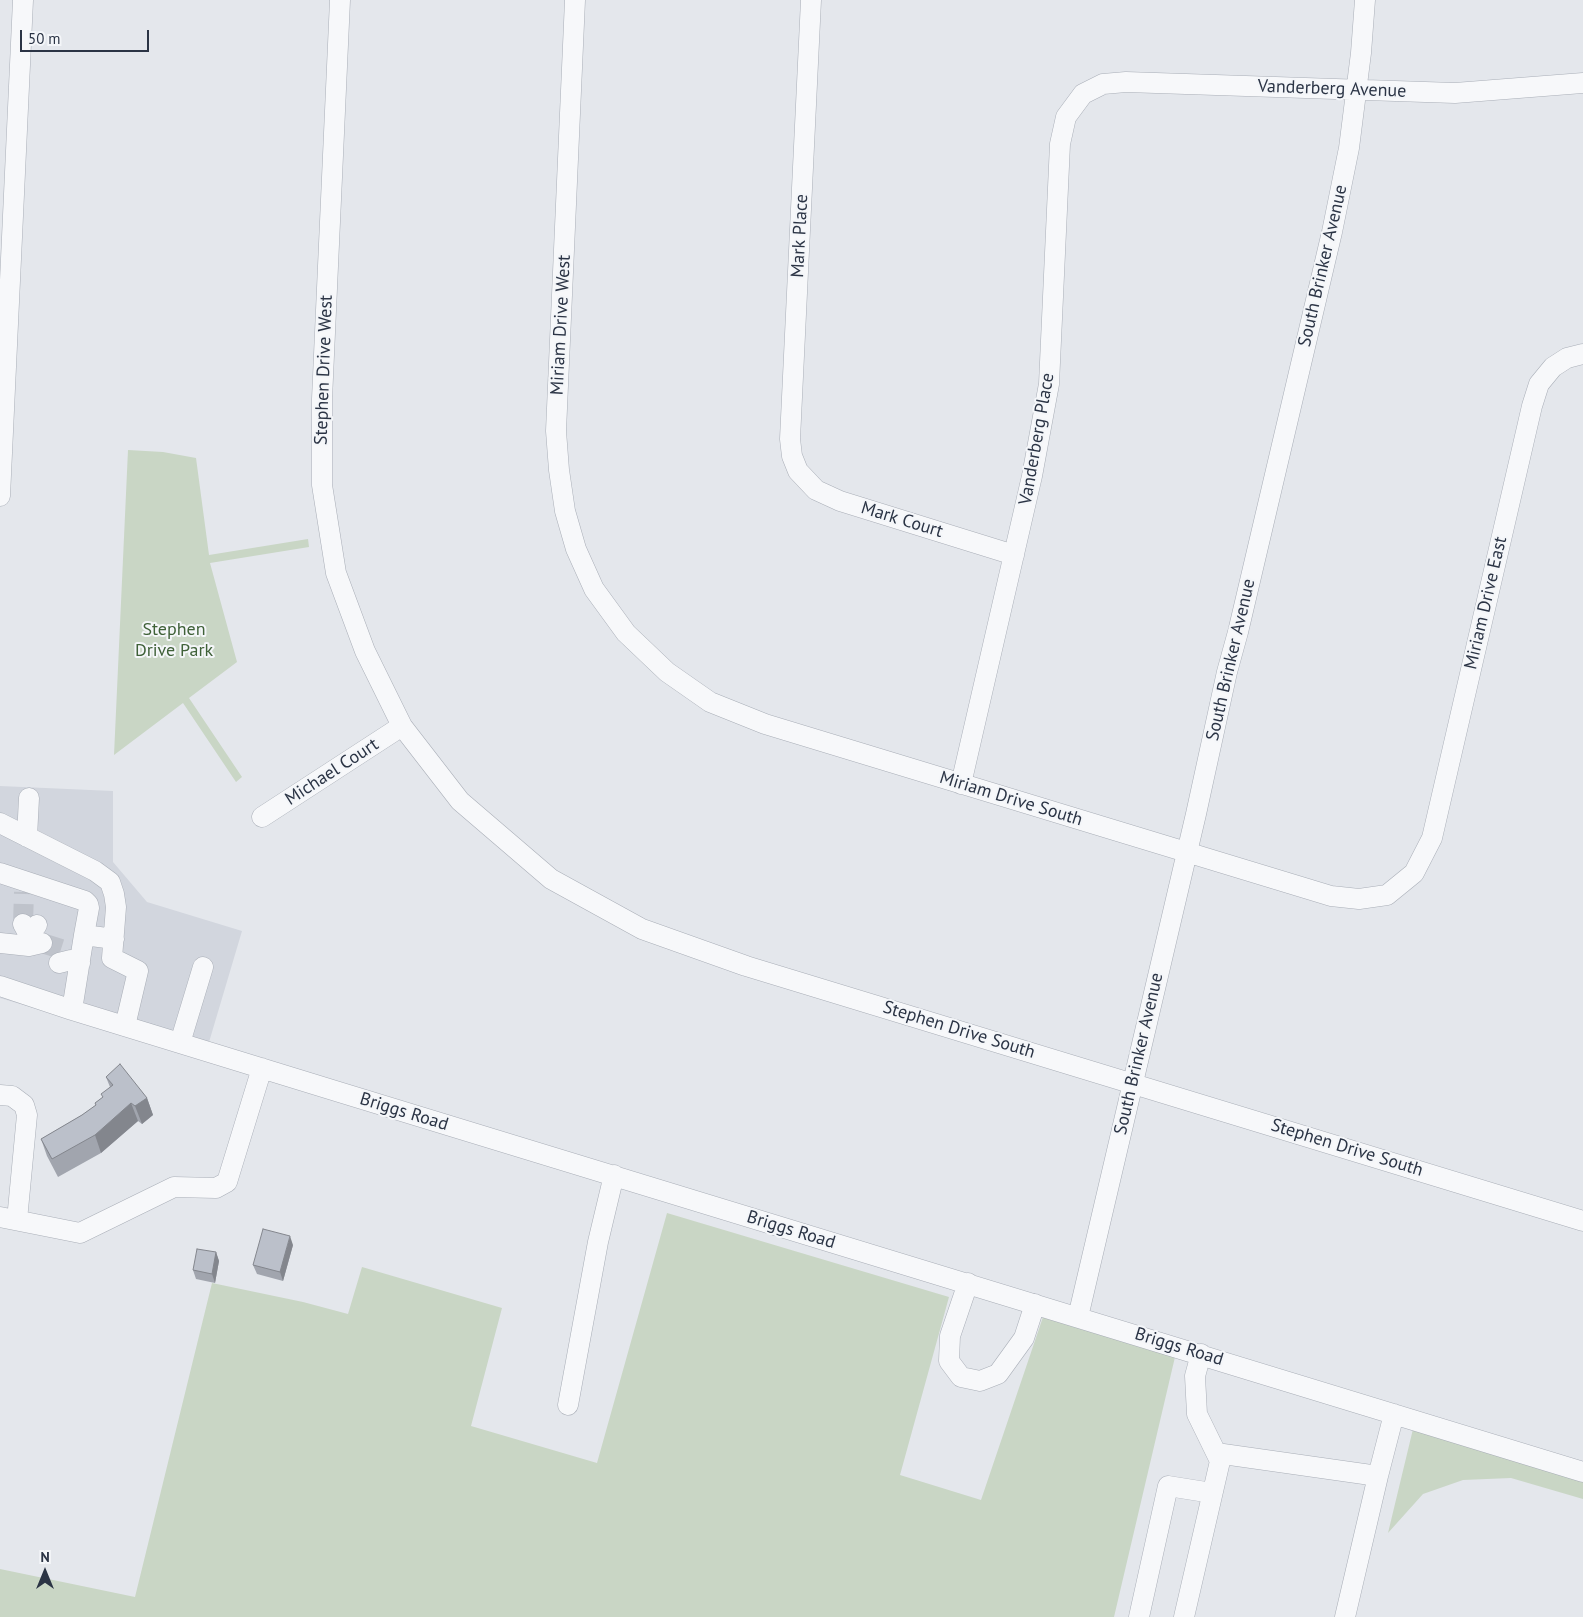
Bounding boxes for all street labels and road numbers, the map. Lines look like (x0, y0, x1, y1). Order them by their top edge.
street label: Vanderberg Avenue (1257, 76, 1407, 102)
street label: South Brinker Avenue (1294, 183, 1352, 349)
street label: Mark Place (787, 194, 813, 278)
street label: Miriam Drive West (547, 254, 575, 396)
street label: Stephen Drive West (311, 295, 337, 445)
street label: Vanderberg Place (1015, 371, 1059, 507)
street label: Mark Court (858, 497, 946, 543)
street label: Miriam Drive East (1460, 534, 1512, 672)
street label: South Brinker Avenue (1202, 577, 1260, 743)
street label: Michael Court (281, 734, 383, 810)
street label: Miriam Drive South (937, 767, 1085, 831)
street label: South Brinker Avenue (1110, 971, 1168, 1137)
street label: Stephen Drive South (880, 997, 1038, 1063)
street label: Briggs Road (357, 1088, 451, 1136)
street label: Stephen Drive South (1268, 1115, 1426, 1181)
street label: Briggs Road (744, 1206, 838, 1254)
street label: Briggs Road (1132, 1323, 1226, 1371)

